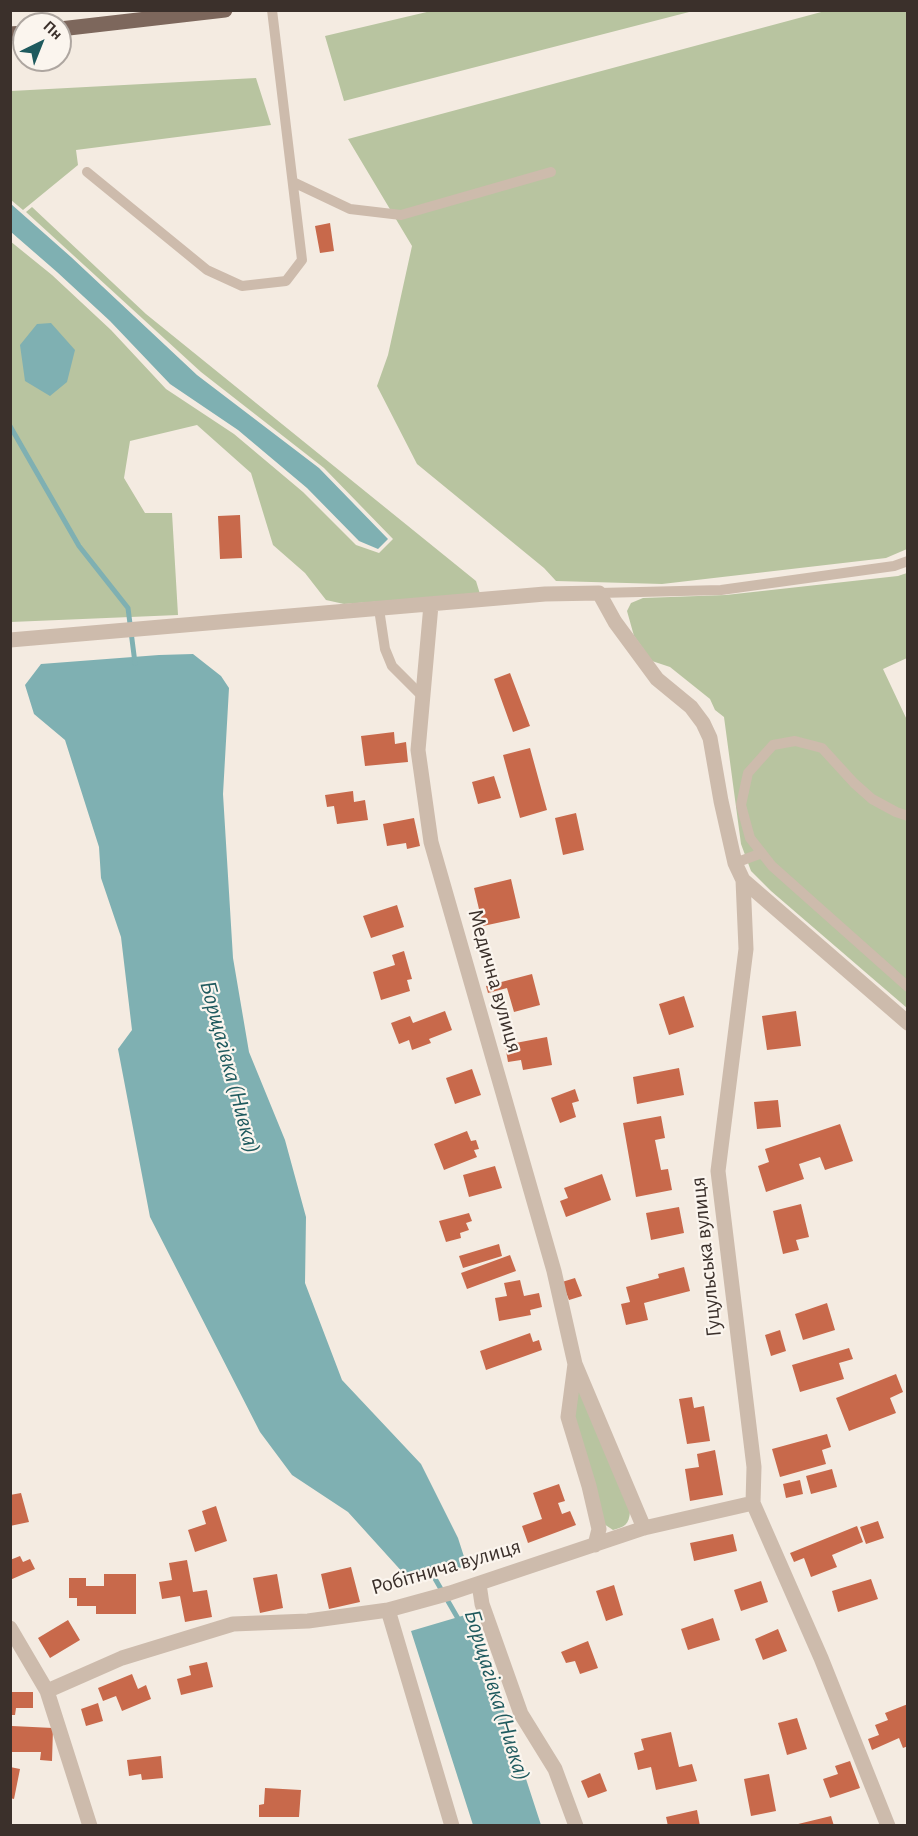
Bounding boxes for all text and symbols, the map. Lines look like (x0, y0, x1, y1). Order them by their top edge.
north arrow (12, 12, 72, 72)
text: Пн (40, 18, 65, 43)
street label: Медична вулиця (462, 906, 528, 1056)
water label: Борщагівка (Нивка) (193, 977, 267, 1157)
street label: Гуцульська вулиця (684, 1176, 728, 1338)
street label: Робітнича вулиця (368, 1533, 524, 1601)
water label: Борщагівка (Нивка) (457, 1606, 537, 1784)

